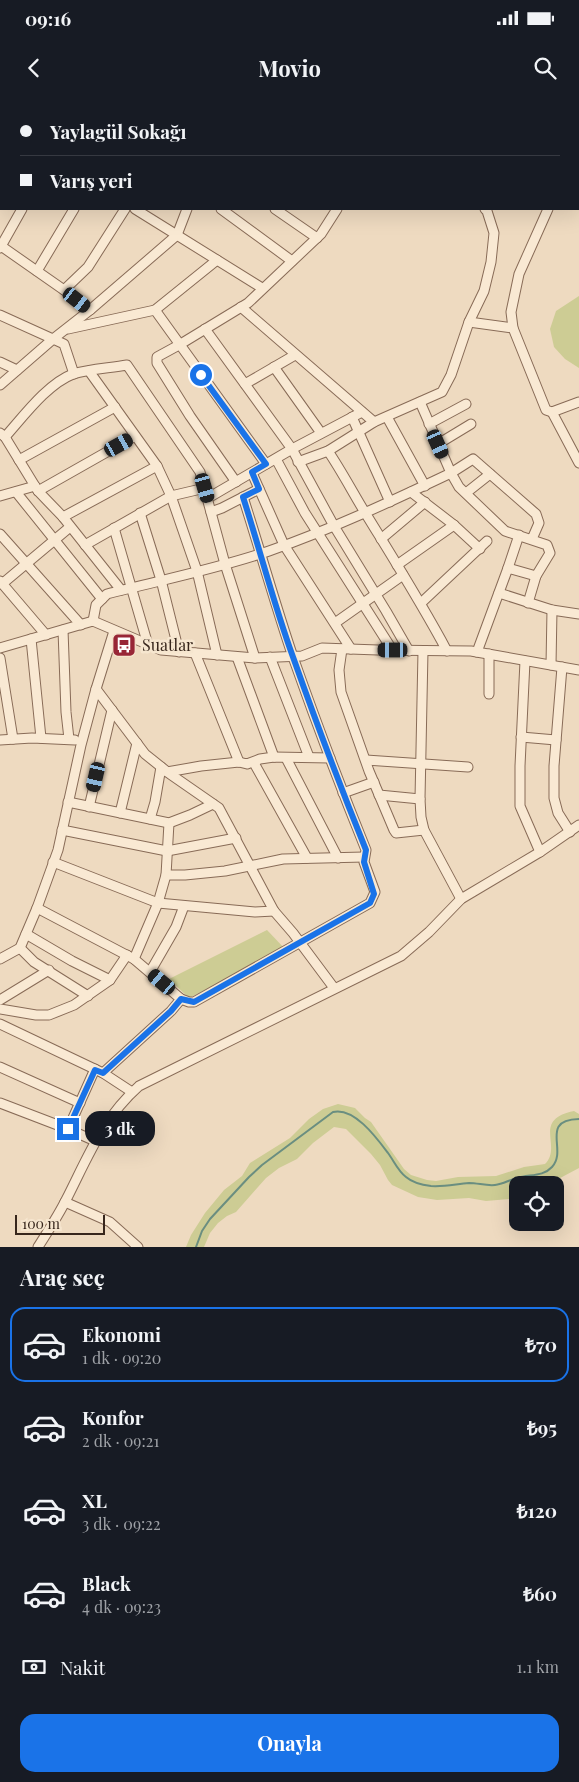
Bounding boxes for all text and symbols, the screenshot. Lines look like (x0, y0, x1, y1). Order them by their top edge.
text: 09:16 (25, 5, 71, 31)
text: Movio (258, 53, 321, 83)
icon: back (20, 54, 48, 82)
icon: search (531, 54, 559, 82)
text: Yaylagül Sokağı (50, 118, 187, 144)
text: Varış yeri (50, 167, 133, 193)
car (60, 285, 93, 315)
route start (190, 364, 212, 386)
car (425, 427, 450, 461)
car (102, 431, 135, 459)
car (193, 472, 216, 504)
bus stop icon: Suatlar (111, 632, 137, 658)
place label: Suatlar (142, 634, 193, 655)
car (378, 643, 408, 658)
car (85, 761, 106, 793)
car (145, 967, 178, 997)
callout: 3 dk (86, 1112, 156, 1146)
route end (57, 1118, 79, 1140)
text: 3 dk (105, 1118, 135, 1139)
map controls (509, 1176, 564, 1231)
button: locate (509, 1176, 564, 1231)
scale bar (15, 1212, 105, 1235)
text: 100 m (22, 1214, 60, 1233)
text: Araç seç (20, 1262, 105, 1292)
text: Ekonomi (82, 1321, 161, 1347)
icon: car (22, 1322, 67, 1367)
text: ₺70 (525, 1331, 557, 1357)
text: 1 dk · 09:20 (82, 1347, 161, 1368)
text: Konfor (82, 1404, 144, 1430)
icon: car (22, 1405, 67, 1450)
text: ₺95 (527, 1414, 557, 1440)
text: 2 dk · 09:21 (82, 1430, 159, 1451)
text: XL (82, 1487, 107, 1513)
icon: car (22, 1488, 67, 1533)
text: ₺120 (517, 1497, 557, 1523)
text: 3 dk · 09:22 (82, 1513, 161, 1534)
text: Black (82, 1570, 131, 1596)
icon: car (22, 1571, 67, 1616)
text: ₺60 (523, 1580, 557, 1606)
text: 4 dk · 09:23 (82, 1596, 161, 1617)
icon: cash (20, 1653, 48, 1681)
text: Nakit (60, 1654, 105, 1680)
text: 1.1 km (517, 1656, 559, 1677)
button: Onayla (20, 1714, 559, 1772)

